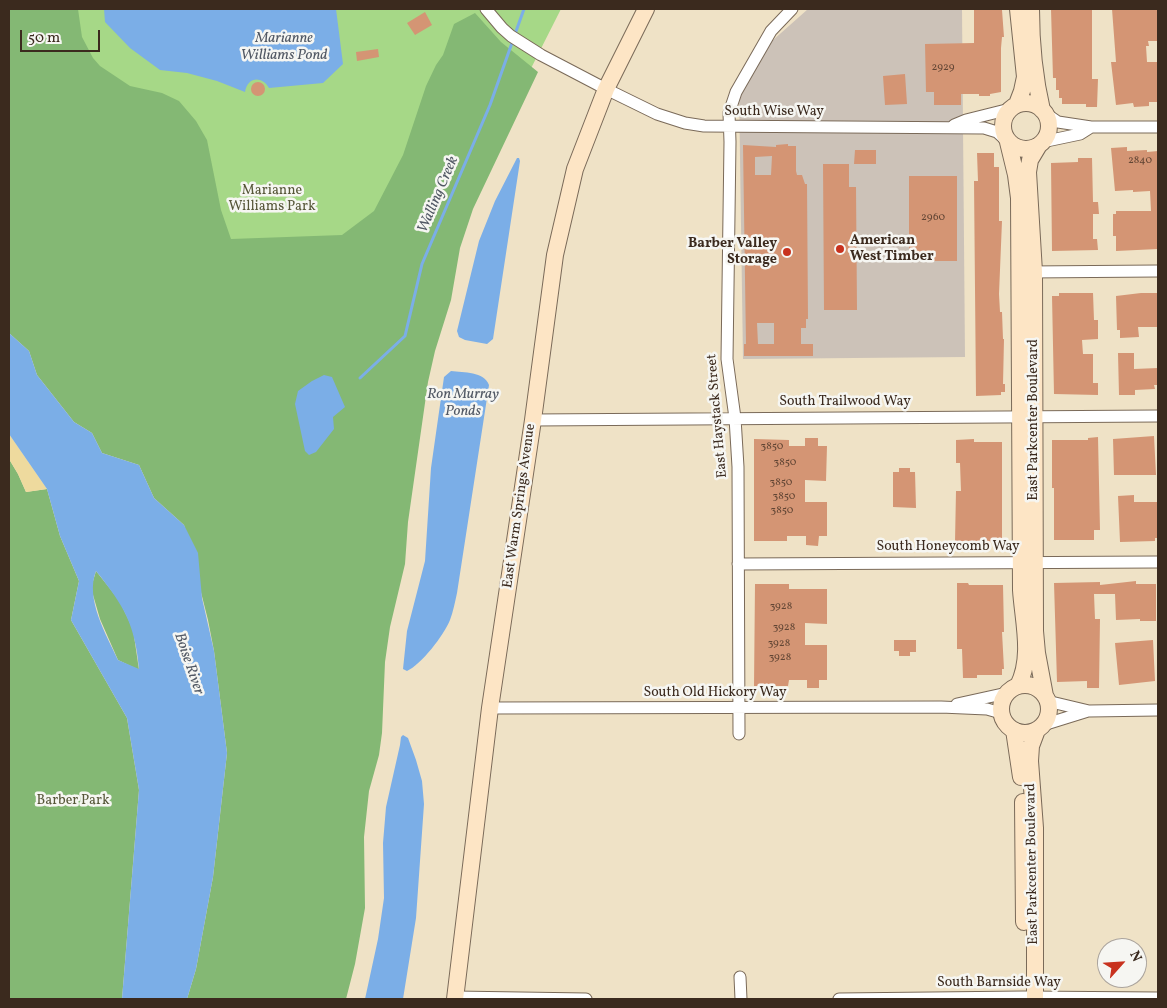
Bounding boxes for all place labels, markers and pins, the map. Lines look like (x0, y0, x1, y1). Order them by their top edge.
place label: American West Timber (850, 233, 934, 266)
place label: Barber Valley Storage (688, 236, 777, 268)
marker: American West Timber (834, 243, 846, 255)
marker: Barber Valley Storage (781, 246, 793, 258)

